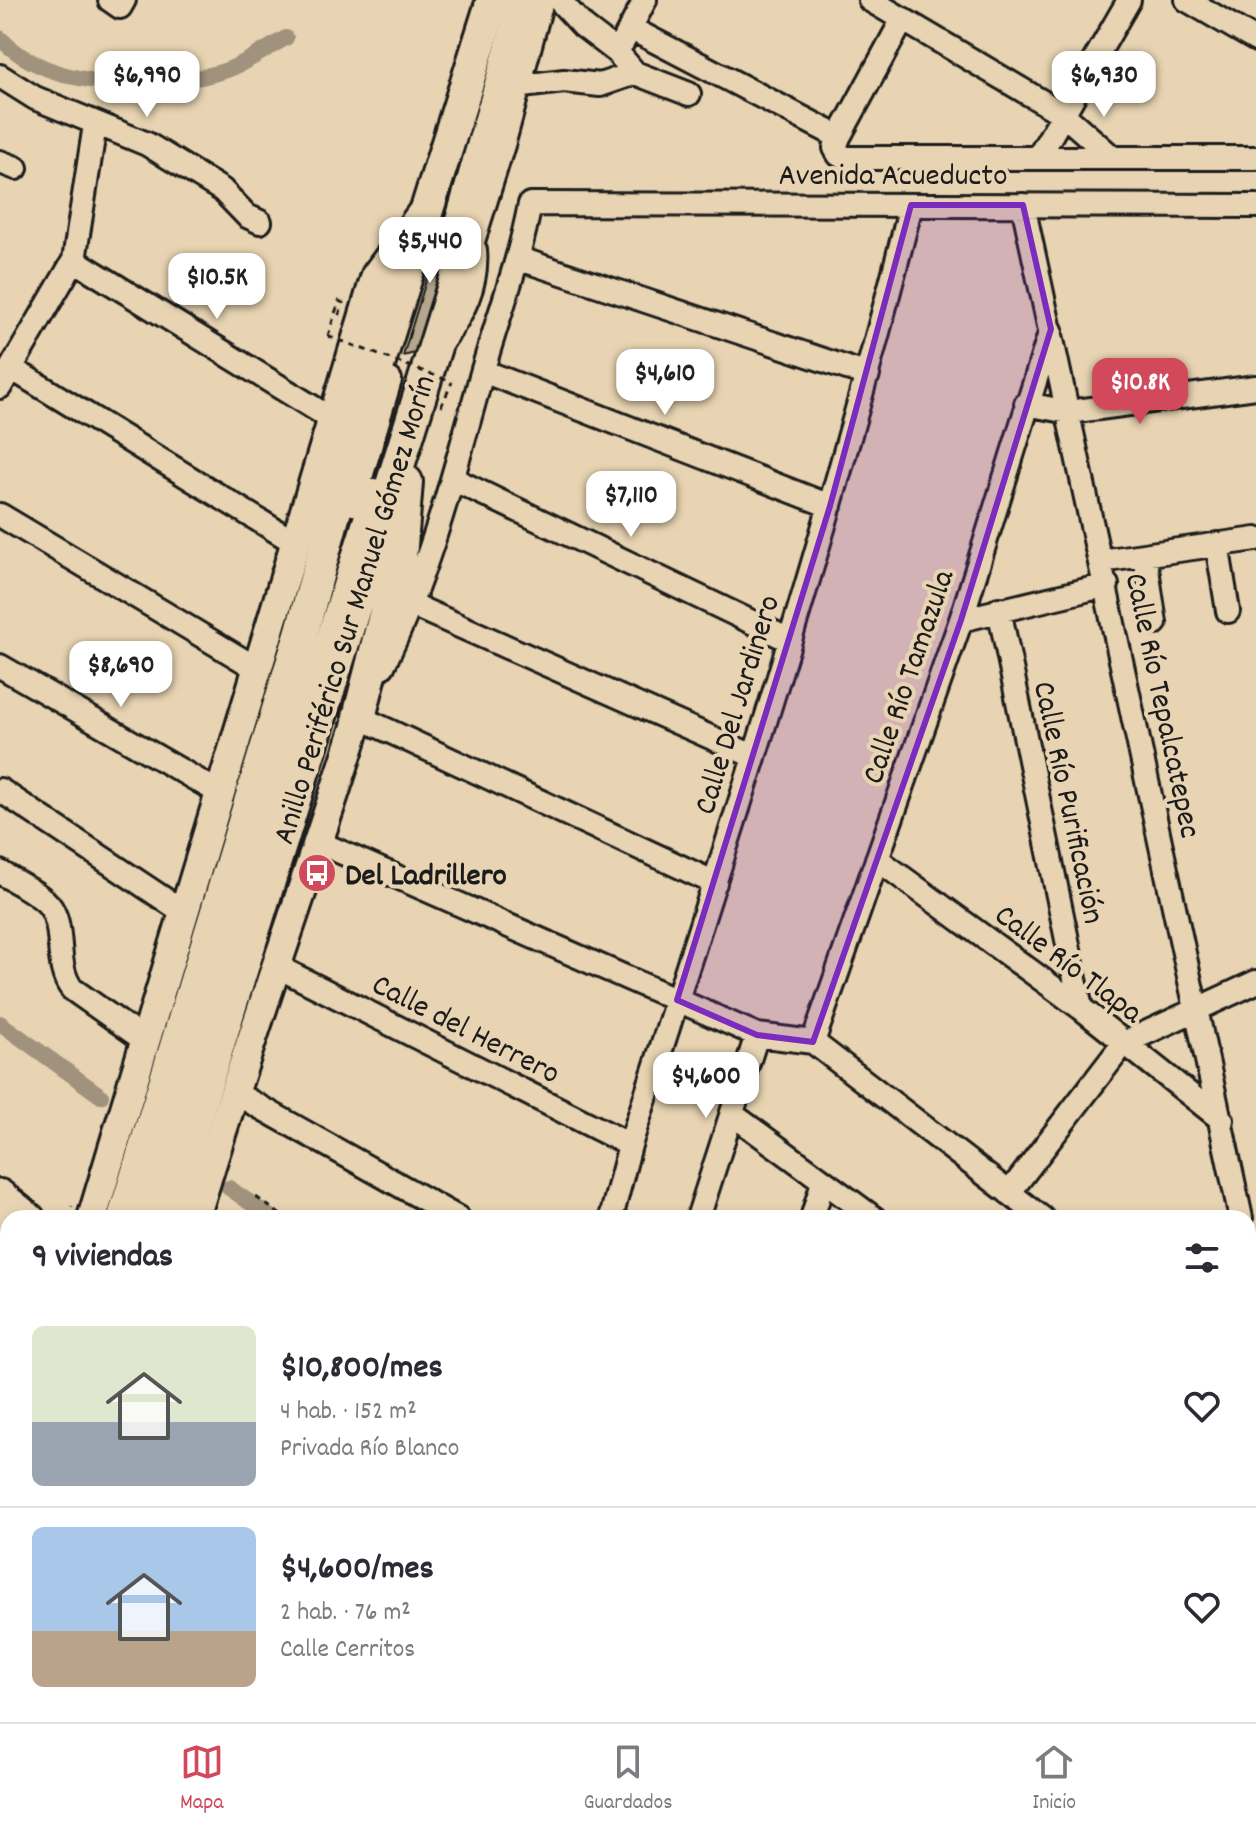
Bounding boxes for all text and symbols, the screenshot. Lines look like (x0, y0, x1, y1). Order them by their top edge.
pin: $6,990 (82, 51, 212, 119)
pin: $6,930 (1039, 51, 1169, 119)
text: $6,990 (113, 58, 181, 95)
text: $6,930 (1070, 58, 1138, 95)
street label: Avenida Acueducto (779, 155, 1007, 201)
pin: $5,440 (365, 217, 495, 285)
text: $5,440 (397, 224, 463, 261)
pin: $10.5K (152, 253, 282, 321)
text: $10.5K (186, 260, 248, 297)
pin: $4,610 (600, 349, 730, 417)
text: $4,610 (634, 356, 696, 393)
pin: $10.8K (1075, 358, 1205, 426)
text: $10.8K (1110, 365, 1170, 402)
street label: Anillo Periférico Sur Manuel Gómez Morín (263, 370, 450, 851)
pin: $7,110 (566, 471, 696, 539)
text: $7,110 (604, 478, 658, 515)
street label: Calle Río Tamazula (853, 563, 969, 791)
street label: Calle Río Tepalcatepec (1110, 569, 1211, 843)
street label: Calle Del Jardinero (685, 590, 795, 821)
pin: $8,690 (56, 641, 186, 709)
text: $8,690 (87, 648, 155, 685)
street label: Calle Río Purificación (1018, 677, 1114, 929)
bus stop icon: Del Ladrillero (296, 852, 338, 894)
place label: Del Ladrillero (345, 855, 507, 901)
street label: Calle Río Tlapa (983, 895, 1152, 1038)
street label: Calle del Herrero (363, 964, 567, 1099)
pin: $4,600 (641, 1052, 771, 1120)
text: $4,600 (671, 1059, 741, 1096)
text: 9 viviendas (32, 1234, 173, 1283)
icon: filters (1180, 1236, 1224, 1280)
text: $10,800/mes (280, 1345, 443, 1394)
icon: home (96, 1358, 192, 1454)
icon: heart (1180, 1384, 1224, 1428)
text: 4 hab. · 152 m² (280, 1394, 417, 1431)
text: Privada Río Blanco (280, 1431, 459, 1468)
text: $4,600/mes (280, 1546, 434, 1595)
icon: home (96, 1559, 192, 1655)
icon: heart (1180, 1585, 1224, 1629)
text: 2 hab. · 76 m² (280, 1595, 411, 1632)
text: Calle Cerritos (280, 1632, 415, 1669)
tab: Mapa (180, 1740, 224, 1819)
tab: Guardados (583, 1740, 673, 1819)
tab: Inicio (1032, 1740, 1076, 1819)

